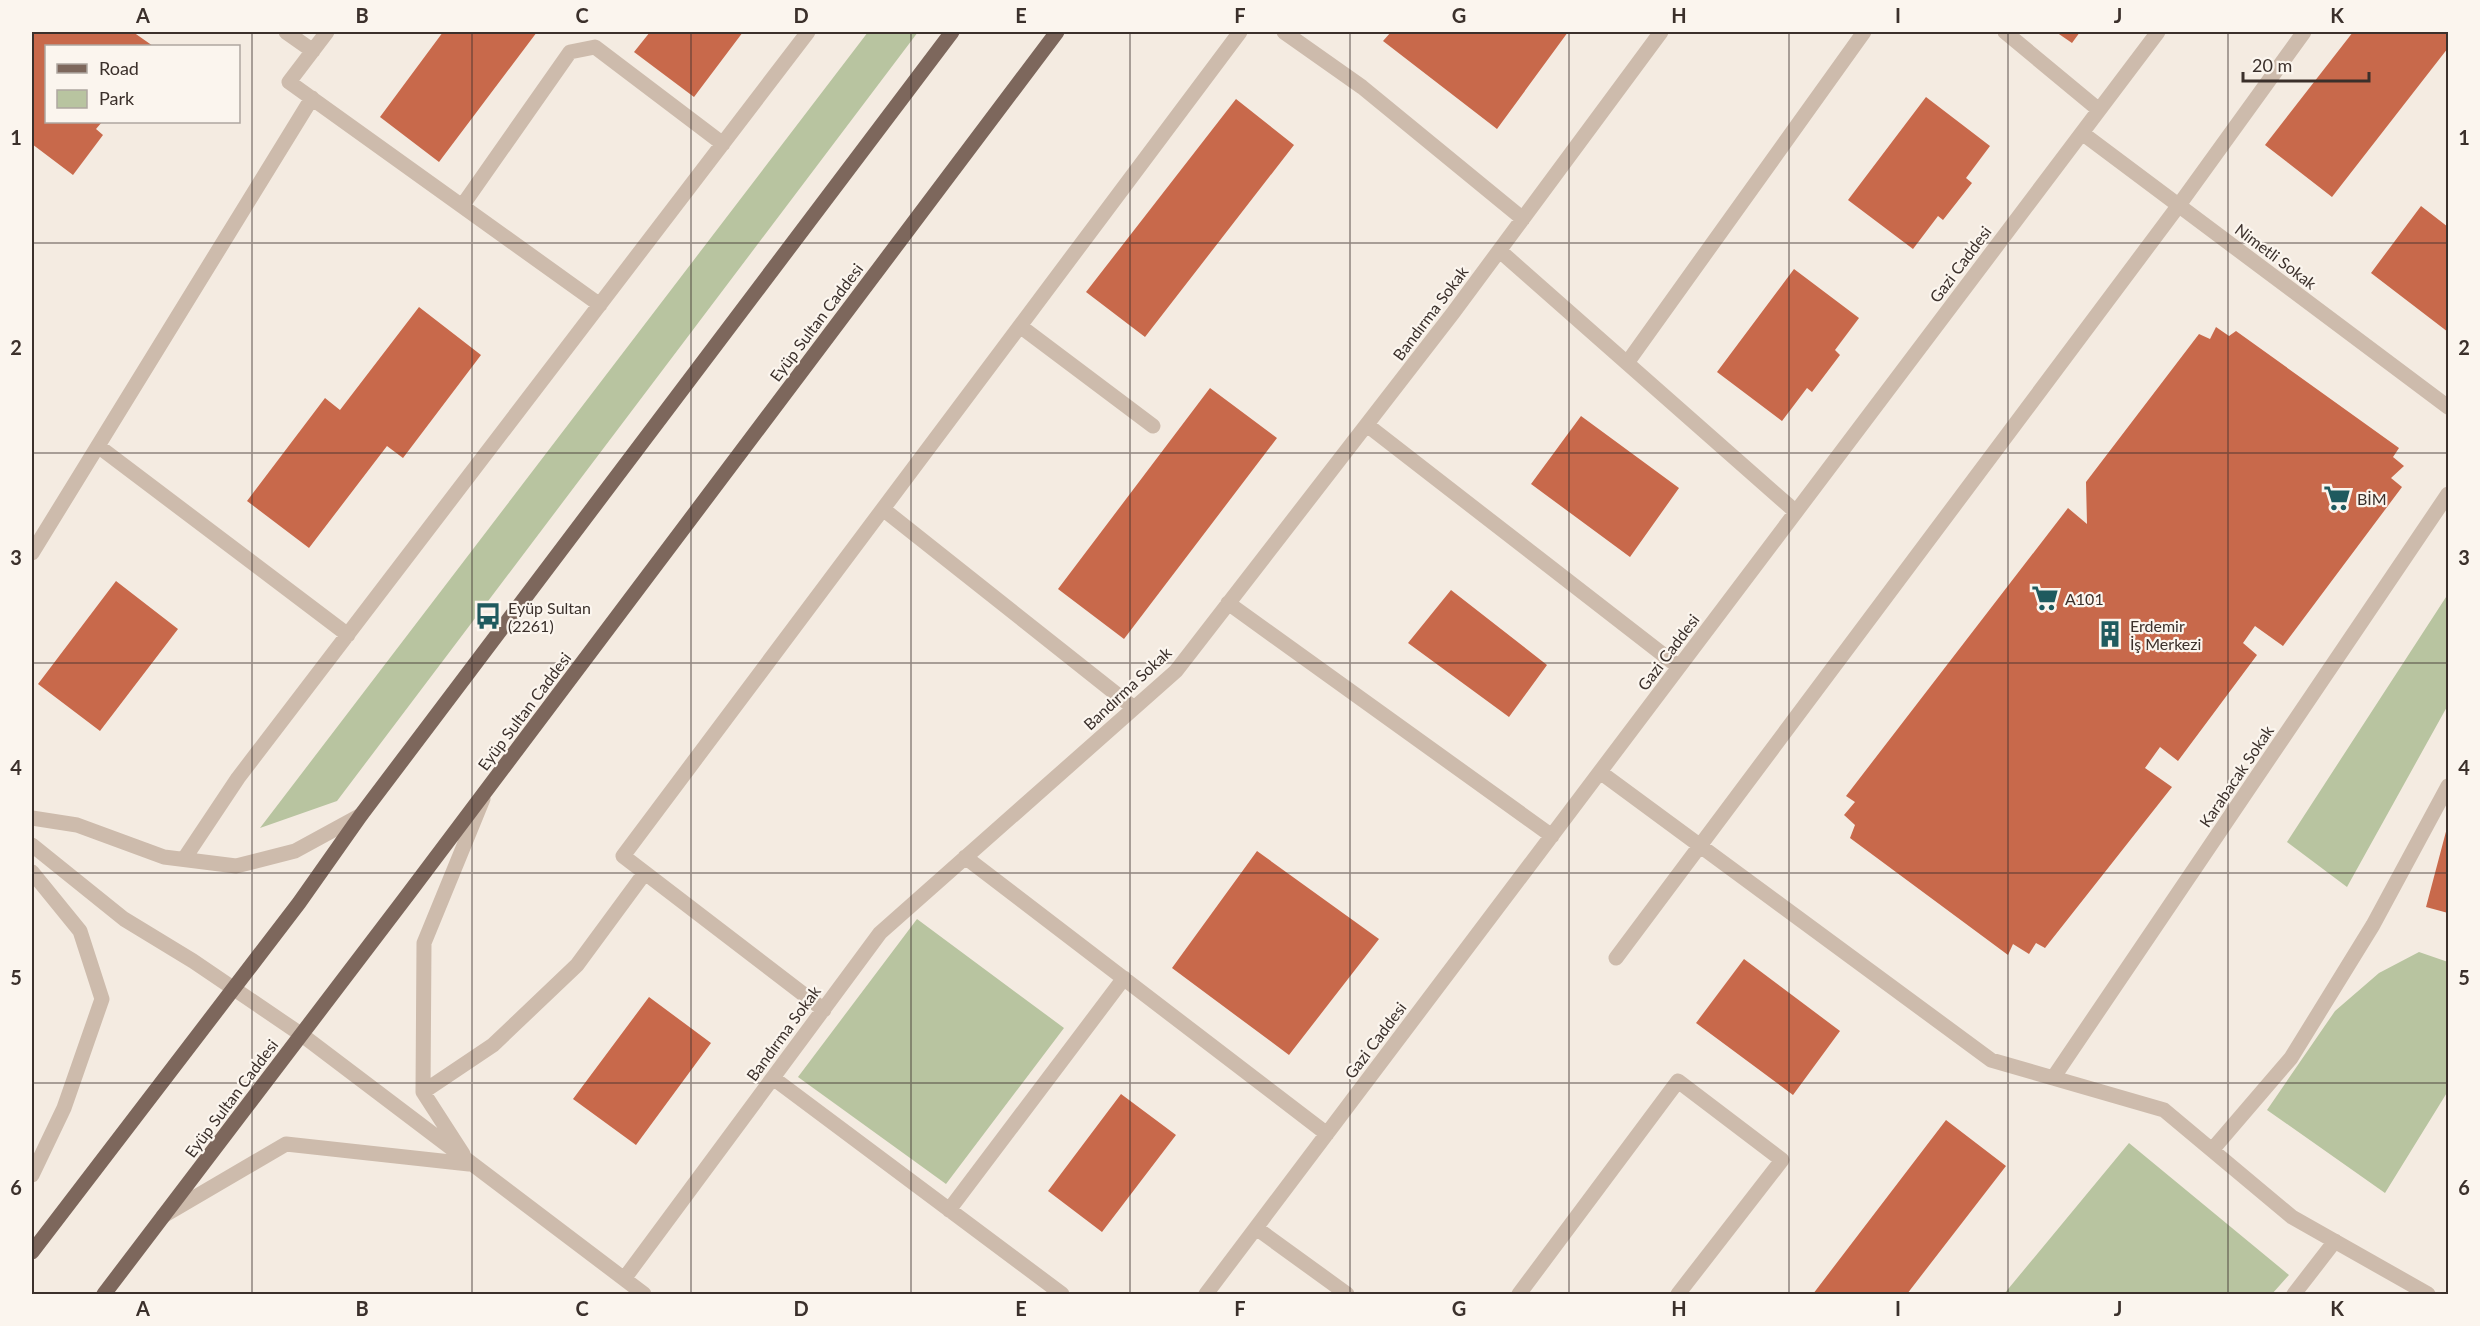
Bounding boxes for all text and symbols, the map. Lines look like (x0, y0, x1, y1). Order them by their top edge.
text: A (135, 3, 150, 27)
text: B (355, 3, 369, 27)
text: C (575, 3, 589, 27)
text: D (793, 3, 809, 27)
text: E (1015, 3, 1027, 27)
text: F (1234, 3, 1246, 27)
text: G (1452, 3, 1466, 27)
text: H (1671, 3, 1687, 27)
text: I (1895, 3, 1901, 27)
text: J (2114, 3, 2122, 27)
text: K (2330, 3, 2344, 27)
legend (45, 45, 240, 123)
scale bar (2243, 45, 2369, 83)
text: 20 m (2252, 54, 2292, 76)
text: Road (99, 57, 139, 79)
text: Park (99, 87, 135, 109)
text: 1 (10, 125, 22, 149)
text: 1 (2458, 125, 2470, 149)
street label: Nimetli Sokak (2232, 219, 2321, 293)
street label: Gazi Caddesi (1925, 222, 1995, 306)
street label: Eyüp Sultan Caddesi (765, 259, 867, 385)
street label: Bandırma Sokak (1388, 262, 1472, 364)
text: 2 (10, 335, 22, 359)
text: 2 (2458, 335, 2470, 359)
supermarket icon: BİM (2322, 483, 2352, 513)
place label: BİM (2357, 489, 2387, 508)
text: 3 (10, 545, 22, 569)
text: 3 (2458, 545, 2470, 569)
supermarket icon: A101 (2030, 583, 2060, 613)
place label: A101 (2065, 589, 2104, 608)
place label: Eyüp Sultan (2261) (508, 598, 591, 635)
bus stop icon: Eyüp Sultan (2261) (473, 601, 503, 631)
street label: Gazi Caddesi (1633, 610, 1703, 694)
place label: Erdemir İş Merkezi (2130, 616, 2201, 653)
building icon: Erdemir İş Merkezi (2095, 619, 2125, 649)
street label: Bandırma Sokak (1079, 642, 1175, 733)
street label: Eyüp Sultan Caddesi (473, 648, 575, 774)
street label: Karabacak Sokak (2195, 721, 2278, 831)
text: 4 (10, 755, 22, 779)
text: 4 (2458, 755, 2470, 779)
text: 5 (10, 965, 22, 989)
text: 5 (2458, 965, 2470, 989)
street label: Bandırma Sokak (742, 981, 824, 1084)
street label: Gazi Caddesi (1340, 998, 1410, 1082)
street label: Eyüp Sultan Caddesi (180, 1035, 282, 1161)
text: 6 (10, 1175, 22, 1199)
text: 6 (2458, 1175, 2470, 1199)
text: A (135, 1296, 150, 1320)
text: B (355, 1296, 369, 1320)
text: C (575, 1296, 589, 1320)
text: D (793, 1296, 809, 1320)
text: E (1015, 1296, 1027, 1320)
text: F (1234, 1296, 1246, 1320)
text: G (1452, 1296, 1466, 1320)
text: H (1671, 1296, 1687, 1320)
text: I (1895, 1296, 1901, 1320)
text: J (2114, 1296, 2122, 1320)
text: K (2330, 1296, 2344, 1320)

